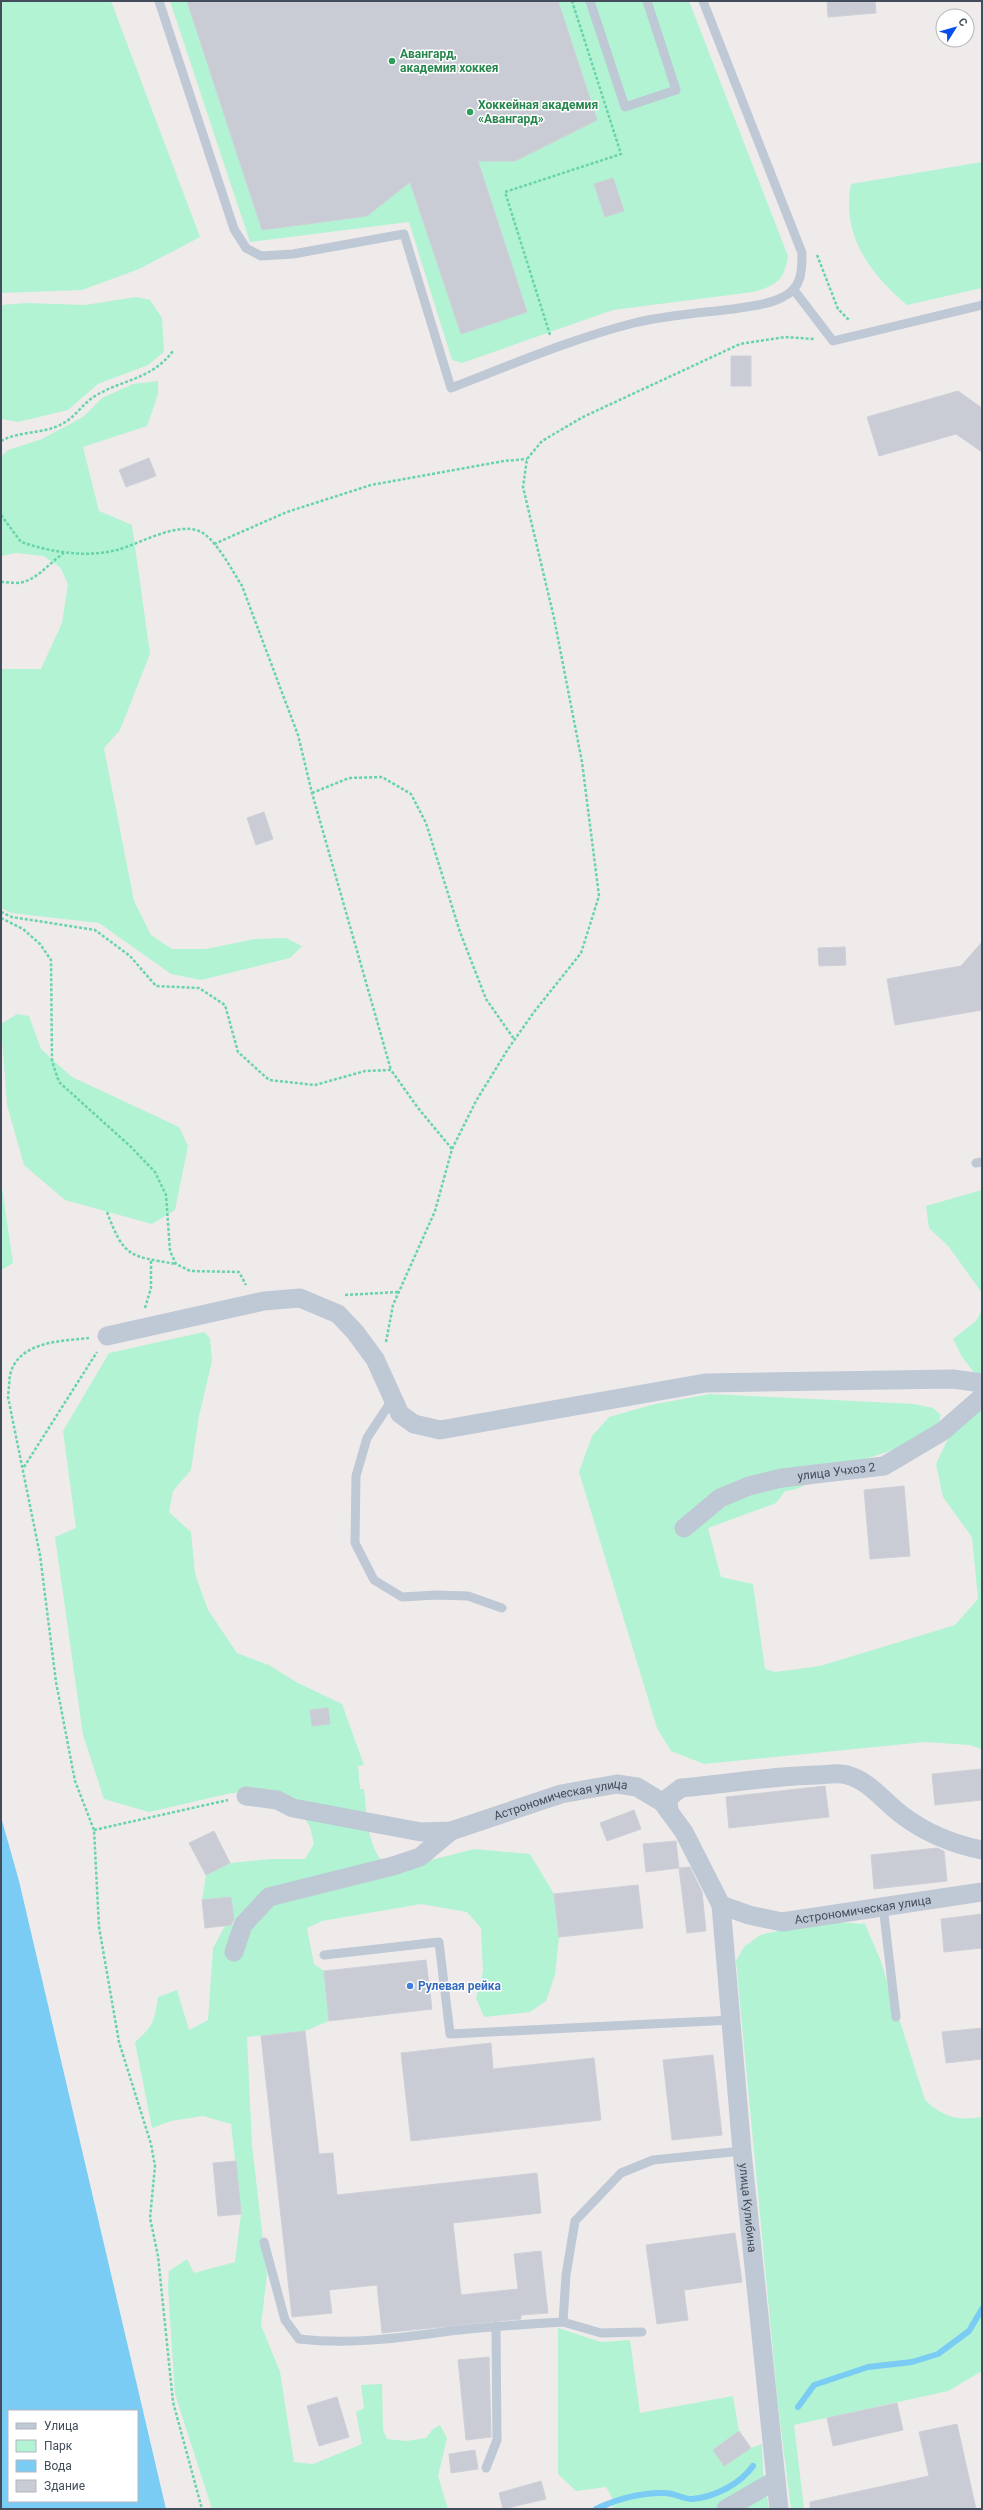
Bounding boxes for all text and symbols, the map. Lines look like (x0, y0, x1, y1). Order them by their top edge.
north arrow (935, 8, 975, 48)
text: С (955, 15, 970, 29)
place label: Авангард, академия хоккея (400, 47, 499, 75)
marker: Авангард, академия хоккея (387, 56, 397, 66)
place label: Хоккейная академия «Авангард» (478, 98, 598, 126)
marker: Хоккейная академия «Авангард» (465, 107, 475, 117)
street label: улица Учхоз 2 (797, 1460, 876, 1483)
street label: Астрономическая улица (492, 1777, 629, 1823)
street label: Астрономическая улица (794, 1893, 932, 1927)
place label: Рулевая рейка (418, 1979, 502, 1993)
marker: Рулевая рейка (405, 1981, 415, 1991)
street label: улица Кулибина (736, 2162, 759, 2253)
legend (8, 2410, 138, 2502)
text: Улица (44, 2419, 79, 2433)
text: Парк (44, 2439, 73, 2453)
text: Вода (44, 2459, 72, 2473)
text: Здание (44, 2479, 85, 2493)

